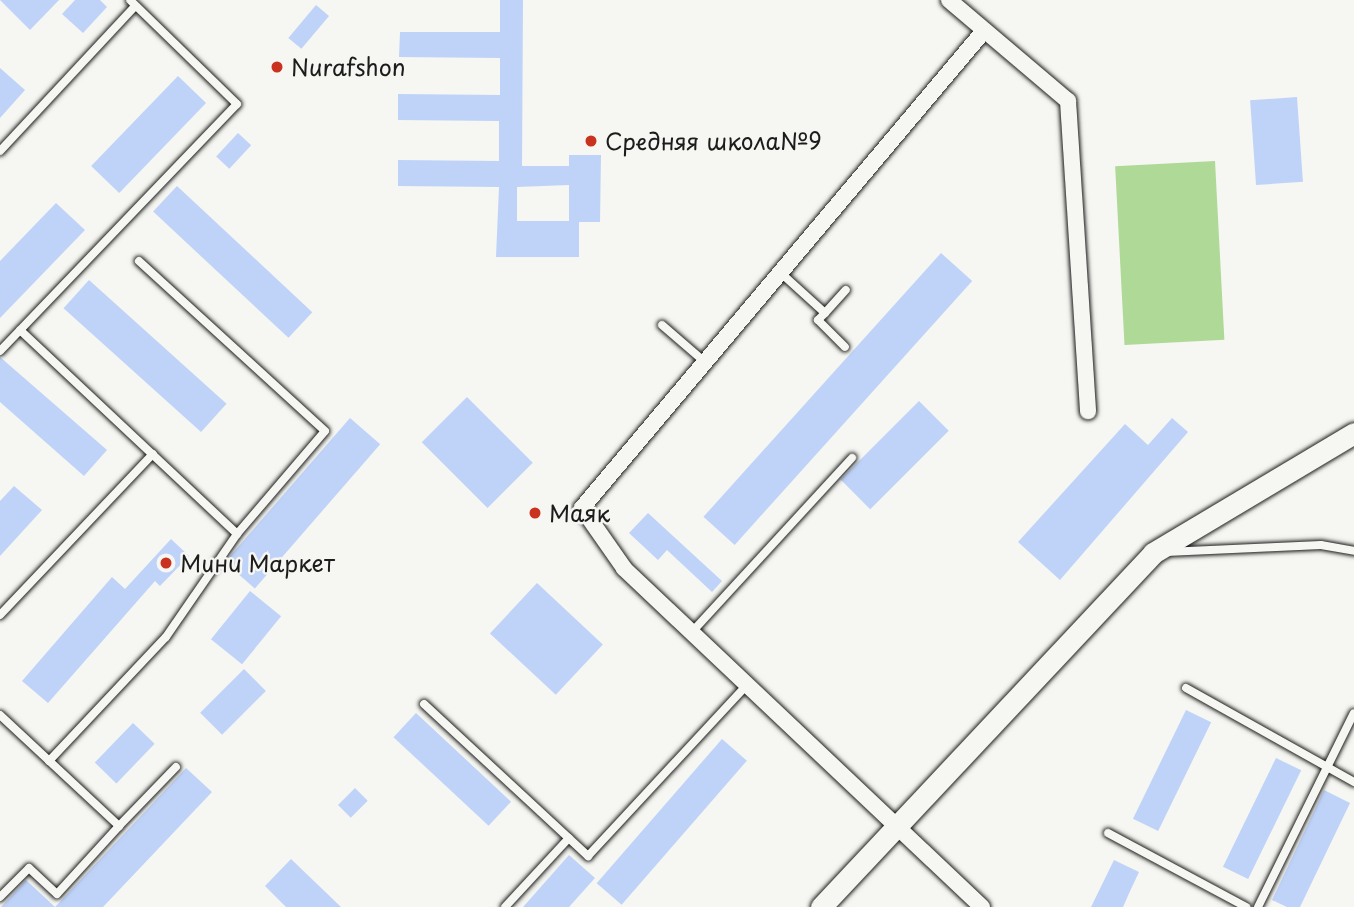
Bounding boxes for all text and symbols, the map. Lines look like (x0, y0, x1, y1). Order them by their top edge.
place label: Nurafshon (291, 53, 406, 81)
marker: Nurafshon (269, 59, 285, 75)
place label: Средняя школа№9 (605, 127, 823, 155)
marker: Средняя школа№9 (583, 133, 599, 149)
place label: Маяк (549, 499, 610, 527)
marker: Маяк (527, 505, 543, 521)
place label: Мини Маркет (180, 549, 337, 577)
marker: Мини Маркет (158, 555, 174, 571)

